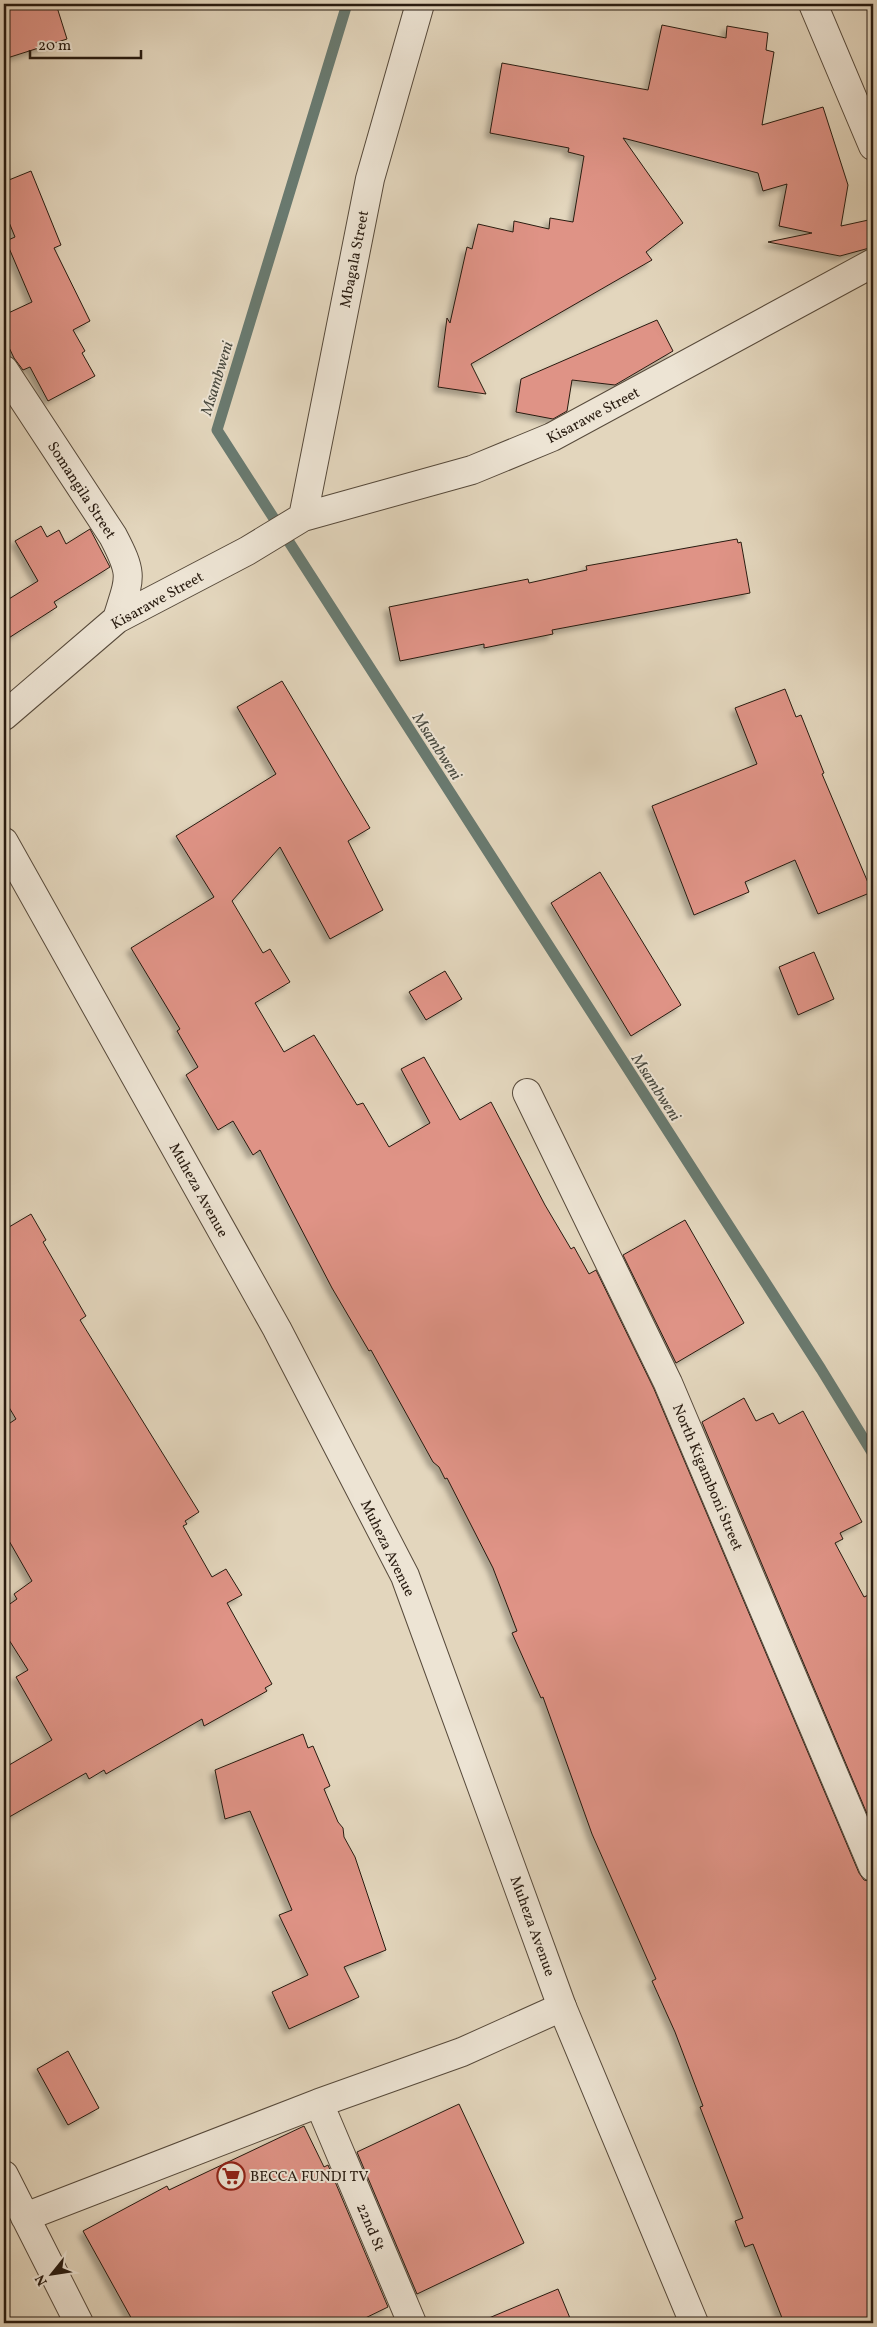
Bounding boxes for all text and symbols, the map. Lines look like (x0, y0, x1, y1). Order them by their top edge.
scale bar (30, 28, 141, 60)
text: 20 m (38, 36, 71, 57)
street label: Mbagala Street (336, 209, 375, 310)
water label: Msambweni (196, 338, 240, 419)
street label: Kisarawe Street (543, 383, 644, 450)
street label: Somangila Street (41, 438, 120, 544)
street label: Kisarawe Street (108, 567, 208, 635)
water label: Msambweni (406, 708, 467, 786)
water label: Msambweni (625, 1049, 686, 1127)
street label: Muheza Avenue (163, 1140, 232, 1242)
street label: North Kigamboni Street (666, 1401, 747, 1554)
street label: Muheza Avenue (354, 1497, 419, 1601)
street label: Muheza Avenue (504, 1873, 559, 1980)
supermarket icon: BECCA FUNDI TV (216, 2161, 246, 2191)
place label: BECCA FUNDI TV (250, 2167, 368, 2188)
street label: 22nd St (350, 2200, 389, 2255)
north arrow (28, 2250, 78, 2300)
text: N (31, 2271, 53, 2289)

